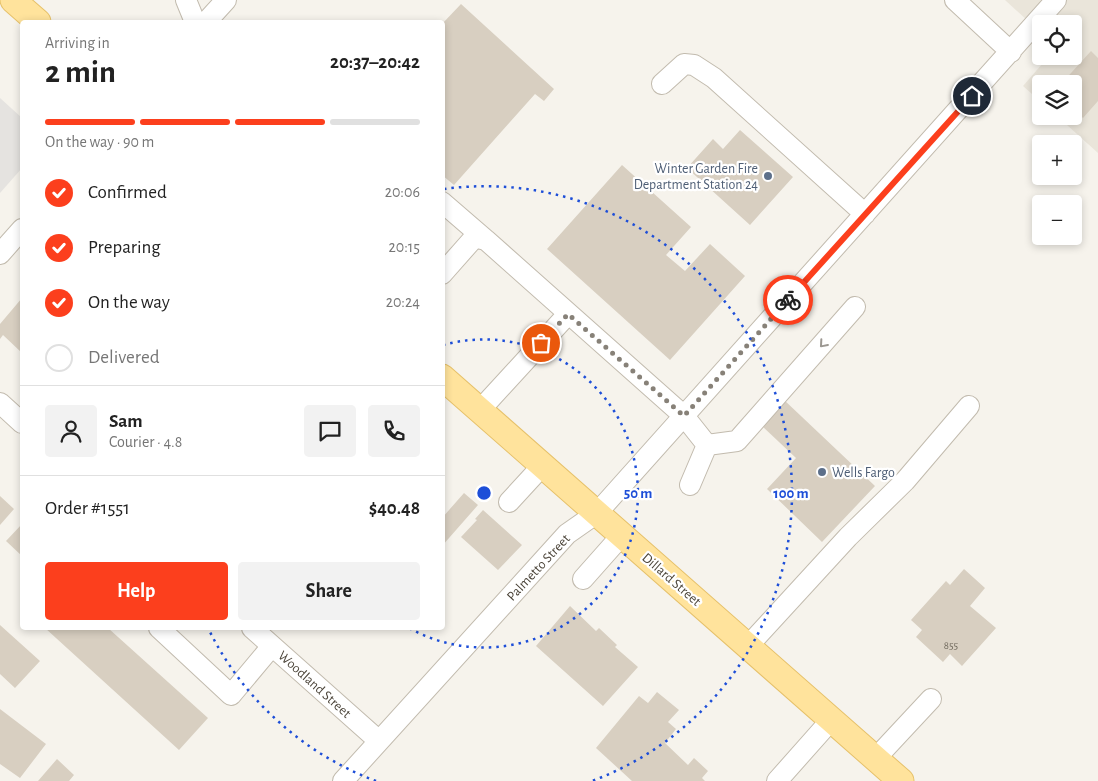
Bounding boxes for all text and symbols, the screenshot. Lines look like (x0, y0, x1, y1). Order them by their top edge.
map controls (1032, 15, 1082, 245)
button: locate (1032, 15, 1082, 65)
text: Arriving in (45, 35, 110, 51)
text: 20:37–20:42 (330, 53, 420, 72)
text: 2 min (45, 56, 116, 88)
pin (951, 75, 993, 117)
button: layers (1032, 75, 1082, 125)
icon: home (958, 82, 986, 110)
text: On the way · 90 m (45, 134, 154, 150)
button: + (1032, 135, 1082, 185)
place label: Winter Garden Fire Department Station 24 (634, 162, 758, 192)
marker: Winter Garden Fire Department Station 24 (762, 170, 774, 182)
icon: check (45, 179, 73, 207)
text: Confirmed (88, 183, 167, 202)
text: 20:06 (385, 184, 420, 200)
button: − (1032, 195, 1082, 245)
icon: check (45, 234, 73, 262)
text: Preparing (88, 238, 161, 257)
text: 20:15 (388, 239, 420, 255)
courier (763, 275, 813, 325)
icon: bike (774, 286, 802, 314)
icon: check (45, 289, 73, 317)
text: On the way (88, 293, 170, 312)
text: 20:24 (386, 294, 420, 310)
pin (520, 322, 562, 364)
icon: bag (527, 329, 555, 357)
one-way arrow (820, 338, 828, 347)
text: Delivered (88, 348, 160, 367)
button: person (45, 405, 97, 457)
button: chat (304, 405, 356, 457)
button: phone (368, 405, 420, 457)
text: Sam (109, 412, 143, 431)
text: Courier · 4.8 (109, 434, 182, 450)
marker: Wells Fargo (816, 466, 828, 478)
place label: Wells Fargo (832, 466, 895, 480)
centre of rings (475, 484, 493, 502)
text: 50 m (624, 486, 652, 501)
text: 100 m (773, 486, 809, 501)
text: Order #1551 (45, 499, 130, 518)
text: $40.48 (369, 499, 420, 518)
street label: Palmetto Street (504, 531, 573, 604)
street label: Dillard Street (639, 551, 704, 609)
button: Help (45, 562, 228, 620)
button: Share (238, 562, 420, 620)
house number: 855 (944, 640, 959, 651)
street label: Woodland Street (275, 649, 354, 721)

